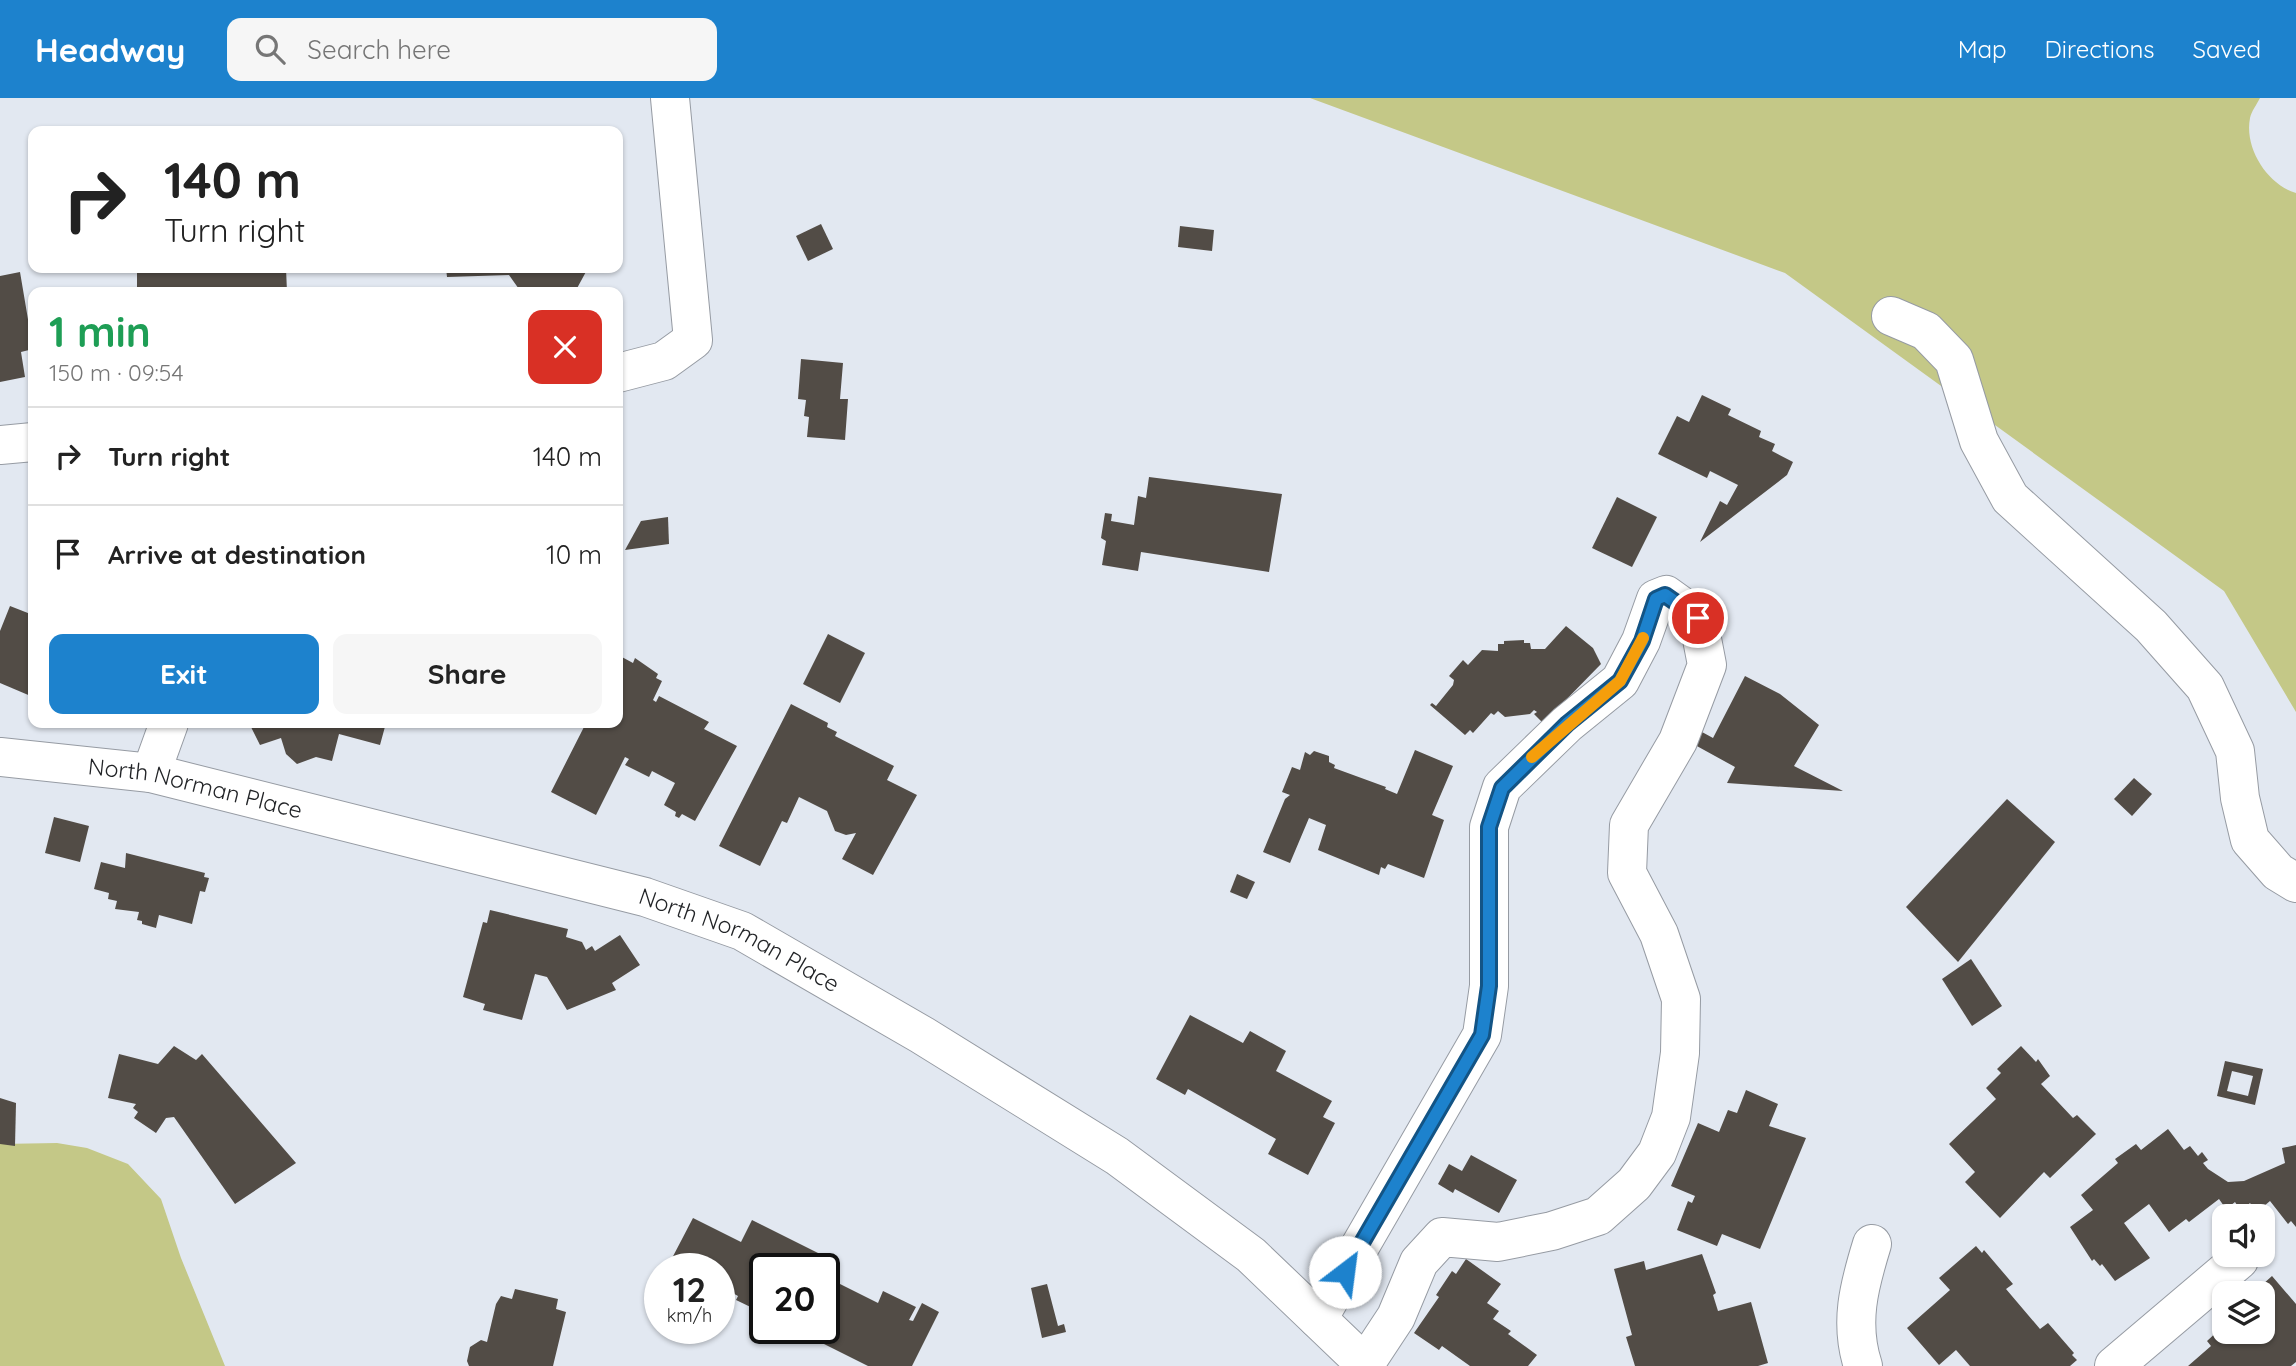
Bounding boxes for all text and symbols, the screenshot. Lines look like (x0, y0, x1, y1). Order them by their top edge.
search box (227, 18, 717, 81)
text: Headway (35, 29, 185, 70)
icon: search (251, 30, 289, 68)
text: Search here (307, 33, 451, 66)
text: Map (1958, 34, 2007, 64)
text: Directions (2045, 34, 2155, 64)
text: Saved (2193, 34, 2261, 64)
text: 140 m (164, 149, 301, 210)
icon: right (49, 154, 140, 245)
text: Turn right (164, 210, 305, 250)
text: 1 min (49, 305, 151, 358)
button: close (528, 310, 602, 384)
text: 150 m · 09:54 (49, 358, 184, 387)
icon: right (49, 437, 87, 475)
text: Turn right (108, 440, 230, 473)
text: 140 m (533, 440, 602, 473)
icon: arrive (49, 535, 87, 573)
text: Arrive at destination (108, 538, 366, 571)
text: 10 m (546, 538, 602, 571)
pin (1668, 588, 1728, 648)
icon: arrive (1679, 599, 1717, 637)
button: Exit (49, 634, 319, 714)
button: Share (333, 634, 602, 714)
street label: North Norman Place (87, 751, 305, 824)
street label: North Norman Place (635, 881, 845, 998)
map controls (2212, 1204, 2275, 1344)
button: sound (2212, 1204, 2275, 1267)
position arrow (1308, 1235, 1382, 1309)
speed limit sign: 20 (749, 1253, 840, 1344)
text: 12 (673, 1267, 706, 1311)
button: layers (2212, 1281, 2275, 1344)
text: km/h (667, 1304, 712, 1327)

